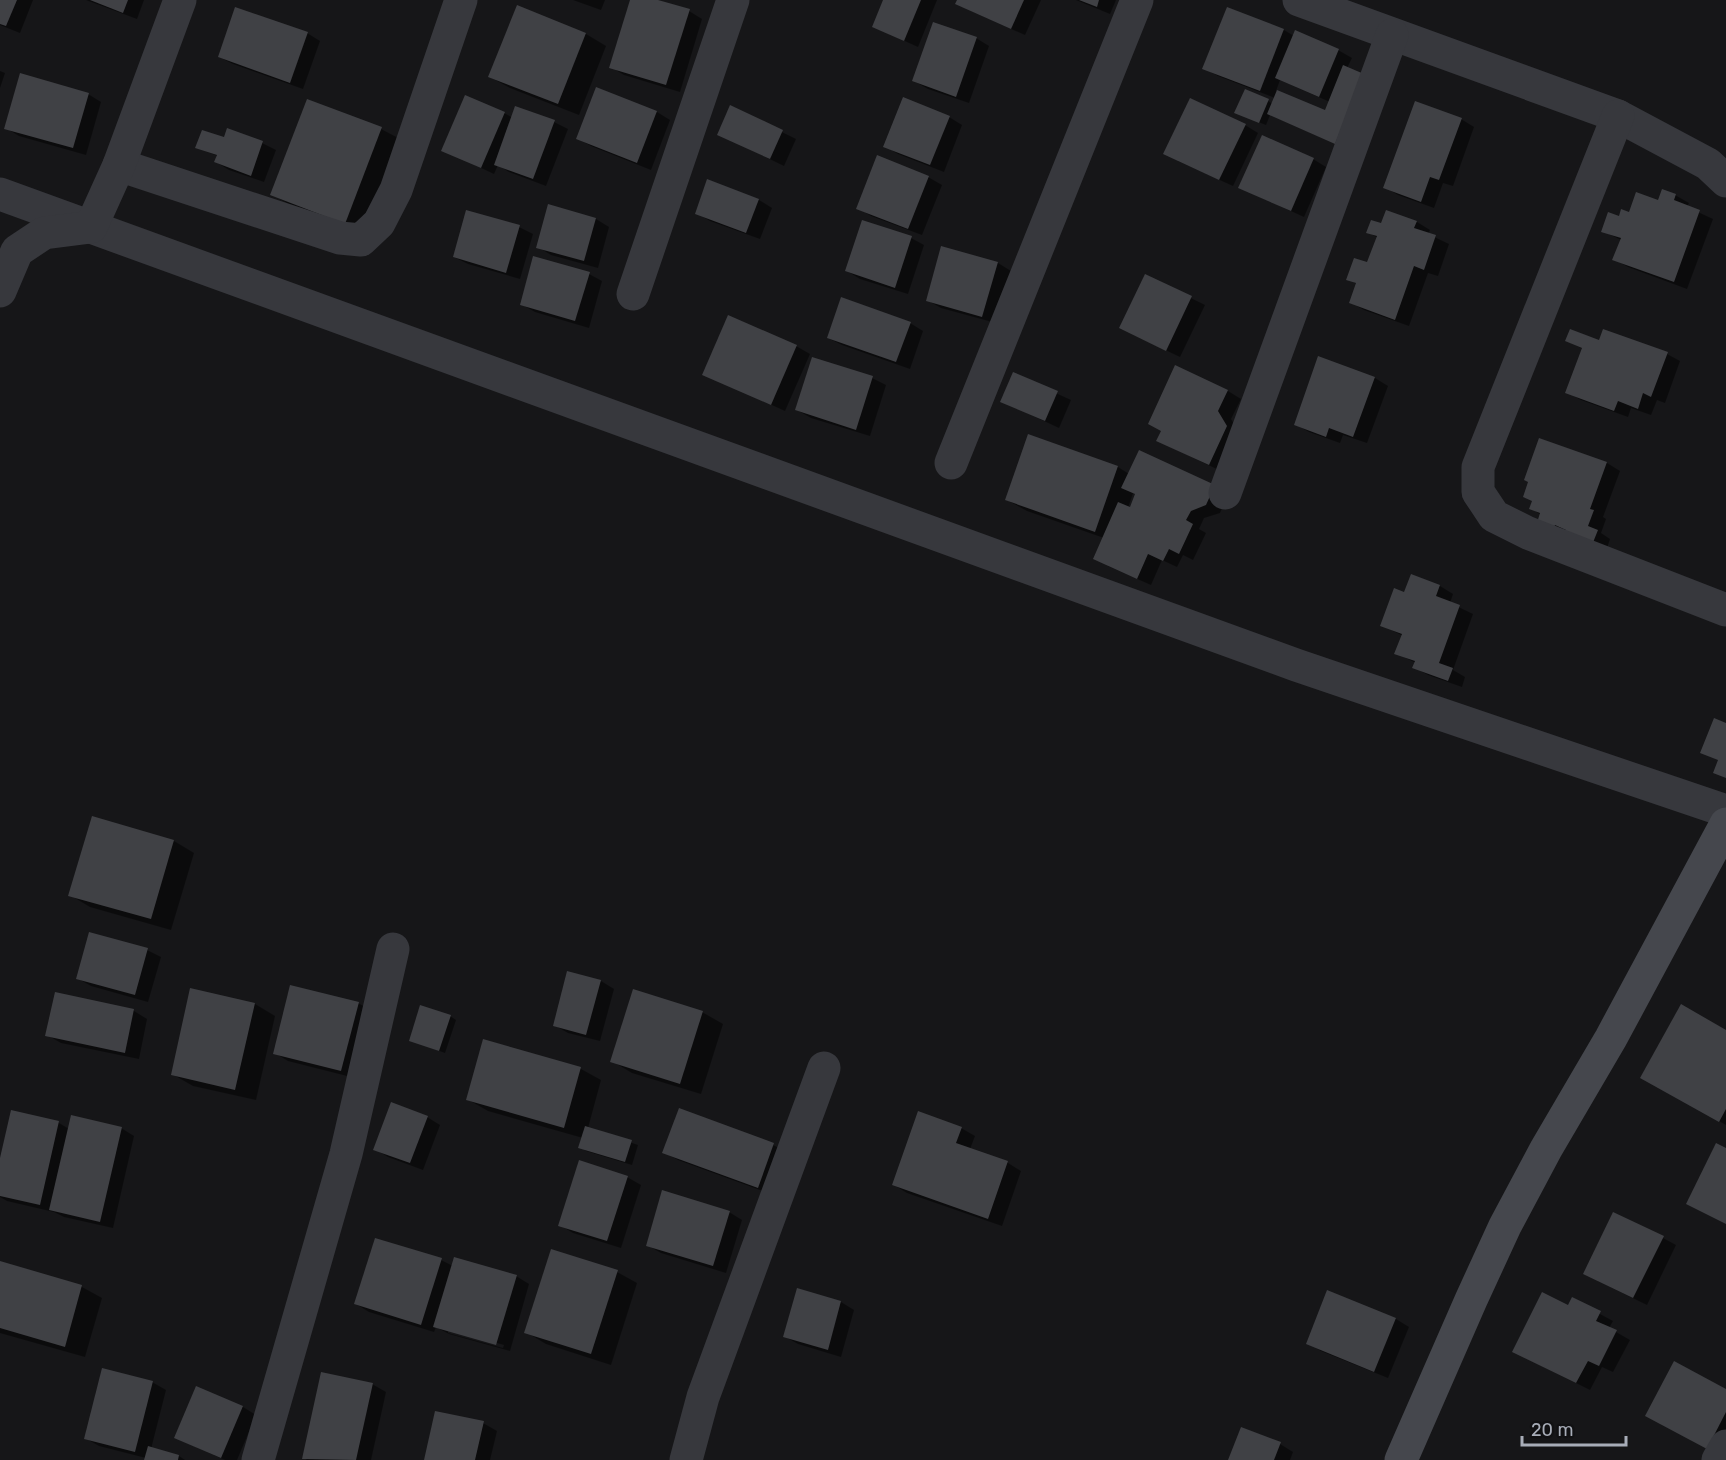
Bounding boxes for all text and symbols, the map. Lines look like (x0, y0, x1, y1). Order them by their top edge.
scale bar (1522, 1409, 1626, 1447)
text: 20 m (1531, 1419, 1573, 1441)

